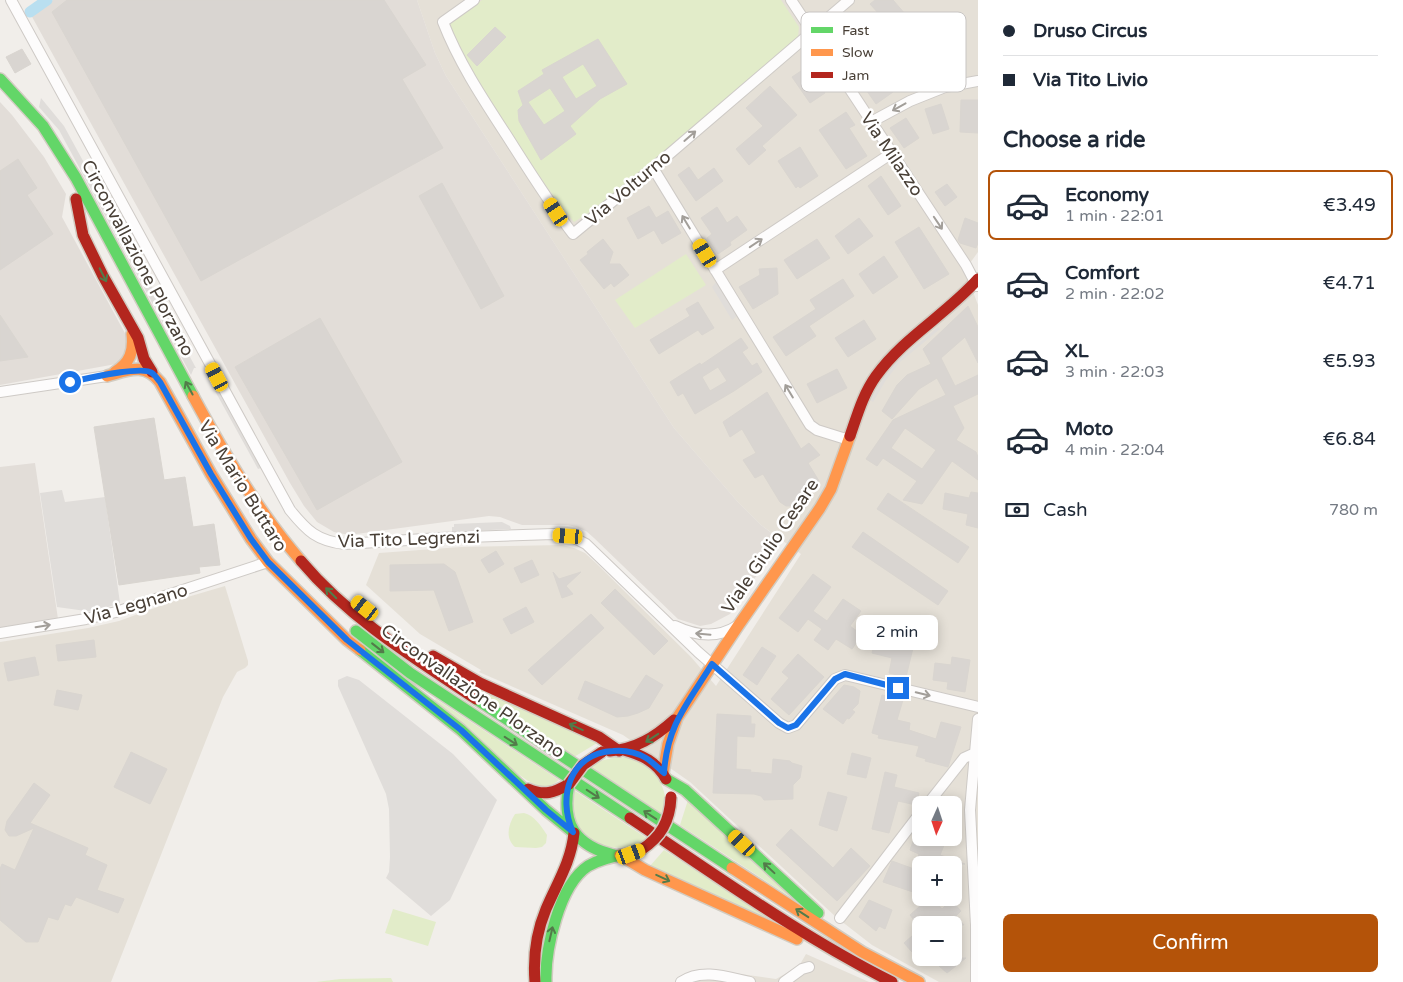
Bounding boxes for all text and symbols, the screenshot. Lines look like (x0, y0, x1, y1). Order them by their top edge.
legend (801, 12, 966, 92)
text: Druso Circus (1033, 20, 1147, 42)
text: Fast (842, 22, 870, 39)
text: Slow (842, 44, 874, 61)
text: Jam (842, 67, 869, 84)
text: Via Tito Livio (1033, 69, 1148, 91)
one-way arrow (892, 103, 907, 112)
street label: Via Milazzo (856, 108, 928, 200)
text: Choose a ride (1003, 127, 1146, 153)
one-way arrow (684, 131, 697, 142)
street label: Via Volturno (581, 146, 675, 230)
street label: Circonvallazione Plorzano (77, 156, 199, 360)
icon: car (1005, 183, 1050, 228)
text: Economy (1065, 184, 1149, 206)
text: €3.49 (1323, 194, 1376, 216)
car (541, 195, 570, 229)
text: 1 min · 22:01 (1065, 206, 1164, 226)
one-way arrow (933, 215, 943, 229)
one-way arrow (681, 216, 691, 230)
car (690, 236, 719, 270)
one-way arrow (748, 238, 762, 248)
icon: car (1005, 261, 1050, 306)
text: Comfort (1065, 262, 1139, 284)
one-way arrow (98, 268, 108, 283)
text: €4.71 (1322, 272, 1376, 294)
text: 2 min · 22:02 (1065, 284, 1164, 304)
icon: car (1005, 339, 1050, 384)
text: XL (1065, 340, 1089, 362)
text: €5.93 (1322, 350, 1376, 372)
car (203, 360, 230, 394)
text: 3 min · 22:03 (1065, 362, 1164, 382)
route start (59, 371, 81, 393)
one-way arrow (184, 381, 194, 396)
one-way arrow (784, 384, 794, 398)
street label: Via Mario Buttaro (194, 416, 292, 556)
icon: car (1005, 417, 1050, 462)
text: Moto (1065, 418, 1113, 440)
text: €6.84 (1322, 428, 1376, 450)
text: 4 min · 22:04 (1065, 440, 1164, 460)
street label: Viale Giulio Cesare (717, 474, 823, 618)
icon: cash (1003, 496, 1031, 524)
text: Cash (1043, 499, 1088, 521)
text: 780 m (1329, 500, 1378, 520)
street label: Via Tito Legrenzi (337, 526, 481, 552)
car (552, 527, 583, 545)
street label: Via Legnano (82, 579, 190, 629)
one-way arrow (325, 586, 337, 599)
car (348, 593, 381, 623)
callout: 2 min (857, 616, 939, 650)
street label: Circonvallazione Plorzano (377, 619, 569, 763)
one-way arrow (35, 621, 51, 631)
text: 2 min (876, 622, 918, 642)
one-way arrow (695, 629, 711, 639)
one-way arrow (371, 642, 384, 653)
route end (887, 677, 909, 699)
one-way arrow (914, 690, 930, 700)
one-way arrow (569, 722, 584, 731)
one-way arrow (645, 733, 659, 743)
one-way arrow (504, 735, 518, 746)
one-way arrow (586, 789, 600, 799)
north arrow (912, 796, 962, 846)
map controls (912, 796, 962, 966)
one-way arrow (644, 810, 658, 820)
car (725, 827, 758, 859)
car (614, 842, 647, 866)
button: + (912, 856, 962, 906)
one-way arrow (762, 862, 775, 874)
one-way arrow (655, 874, 670, 884)
one-way arrow (795, 908, 809, 918)
button: Confirm (1003, 914, 1378, 972)
button: − (912, 916, 962, 966)
one-way arrow (547, 926, 556, 942)

